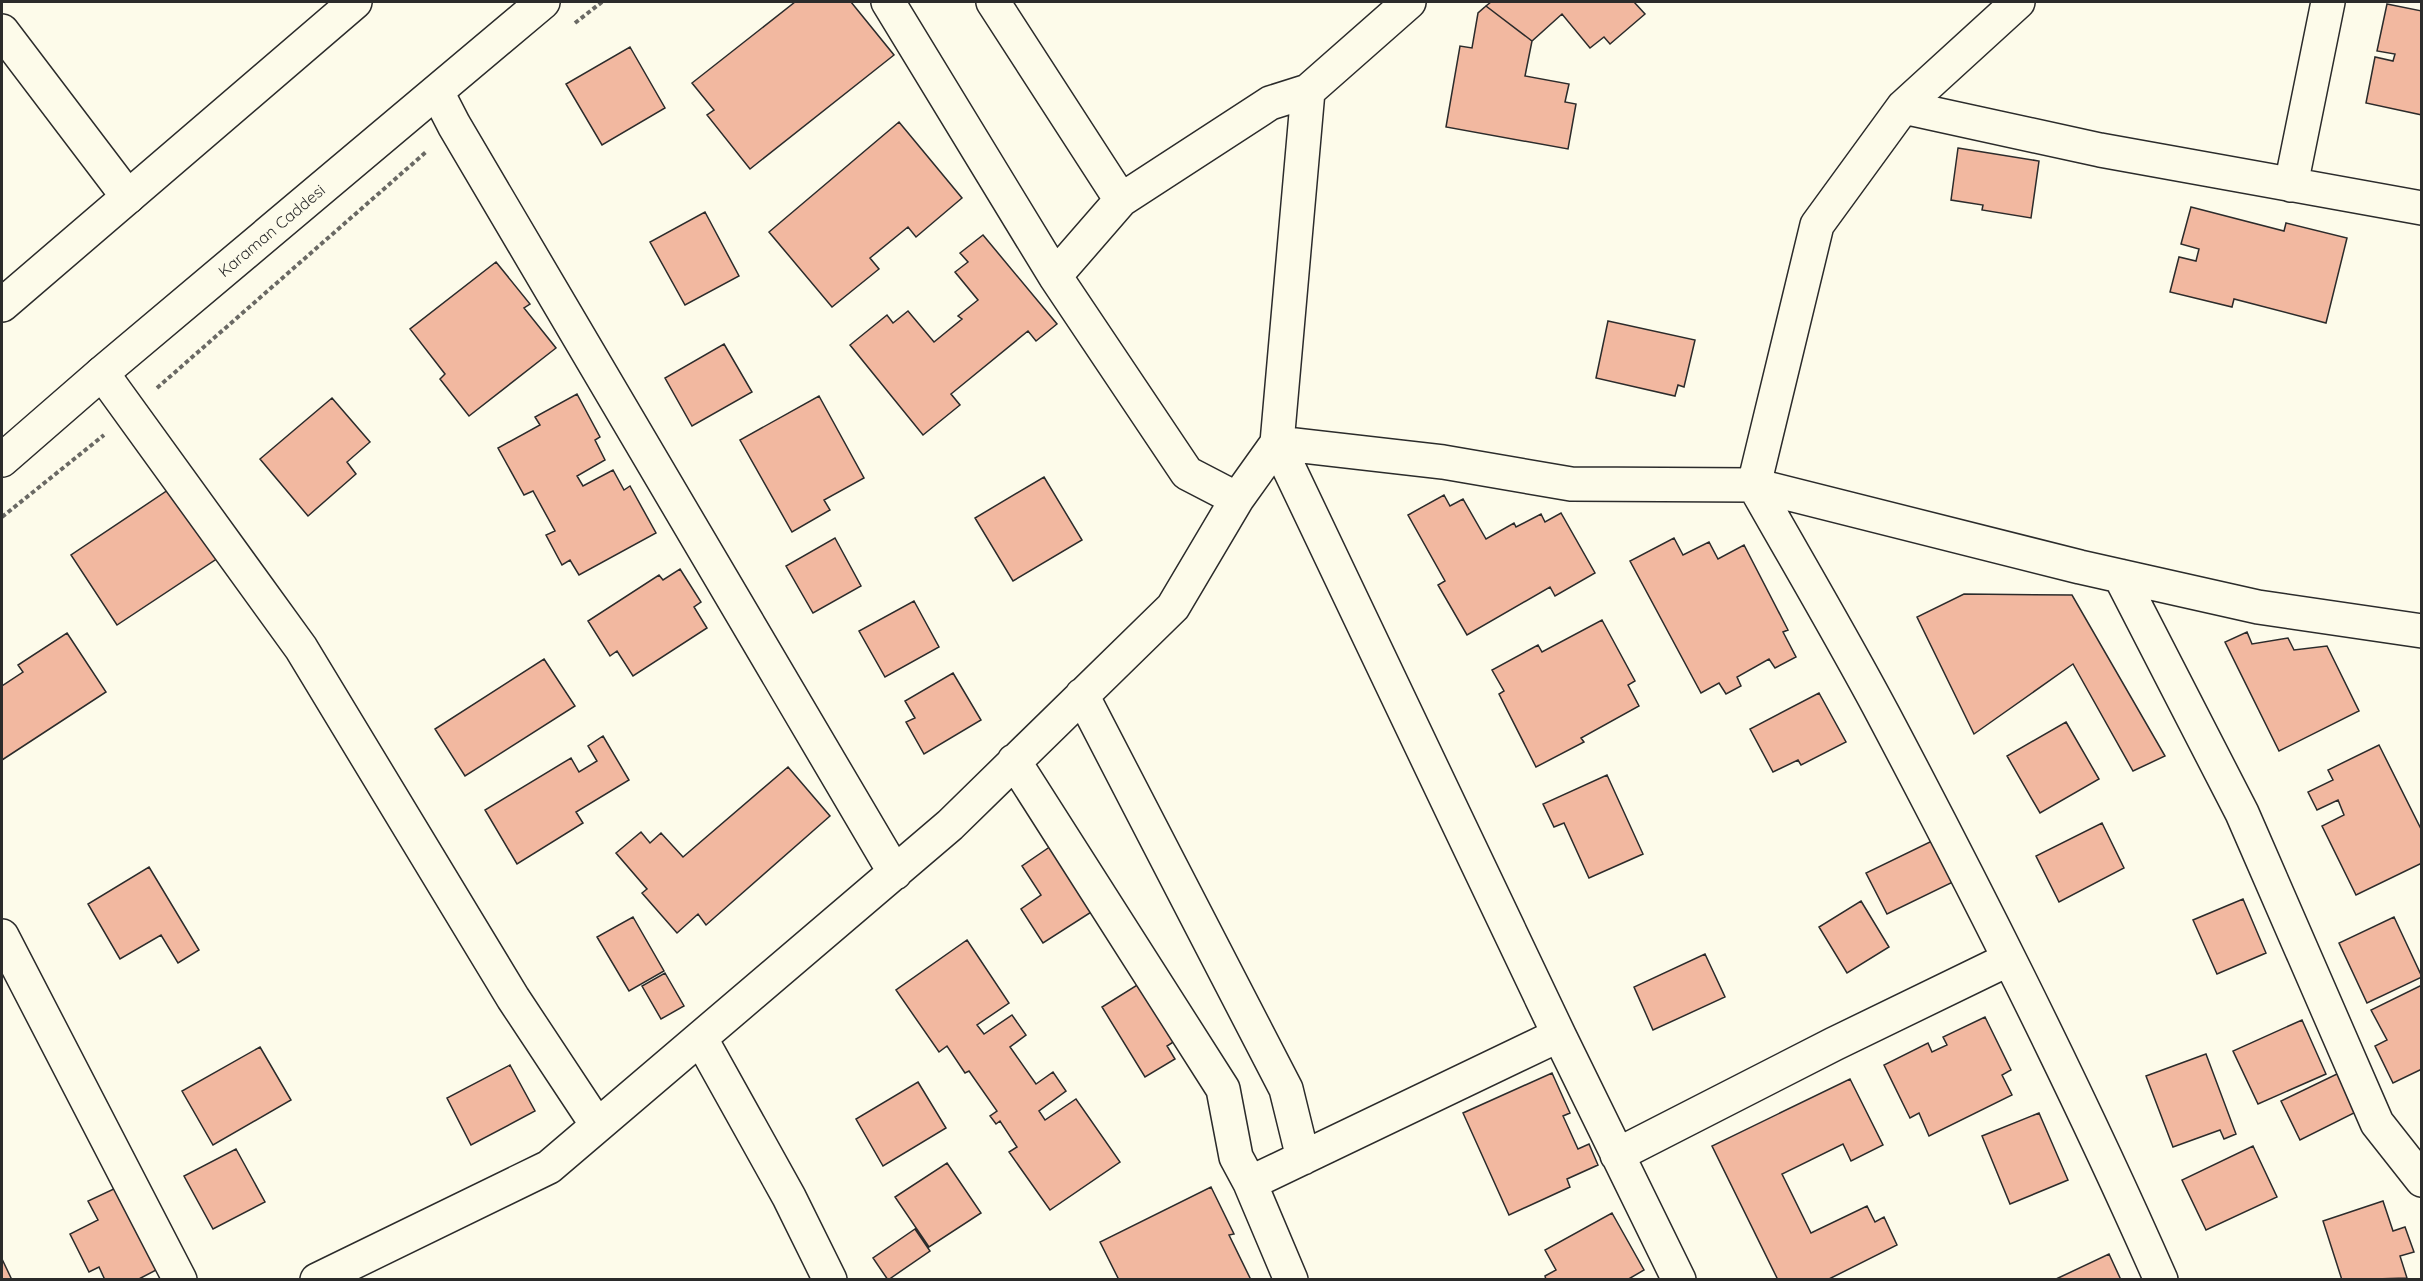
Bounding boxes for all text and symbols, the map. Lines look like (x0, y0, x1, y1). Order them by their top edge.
street label: Karaman Caddesi (214, 180, 329, 281)

